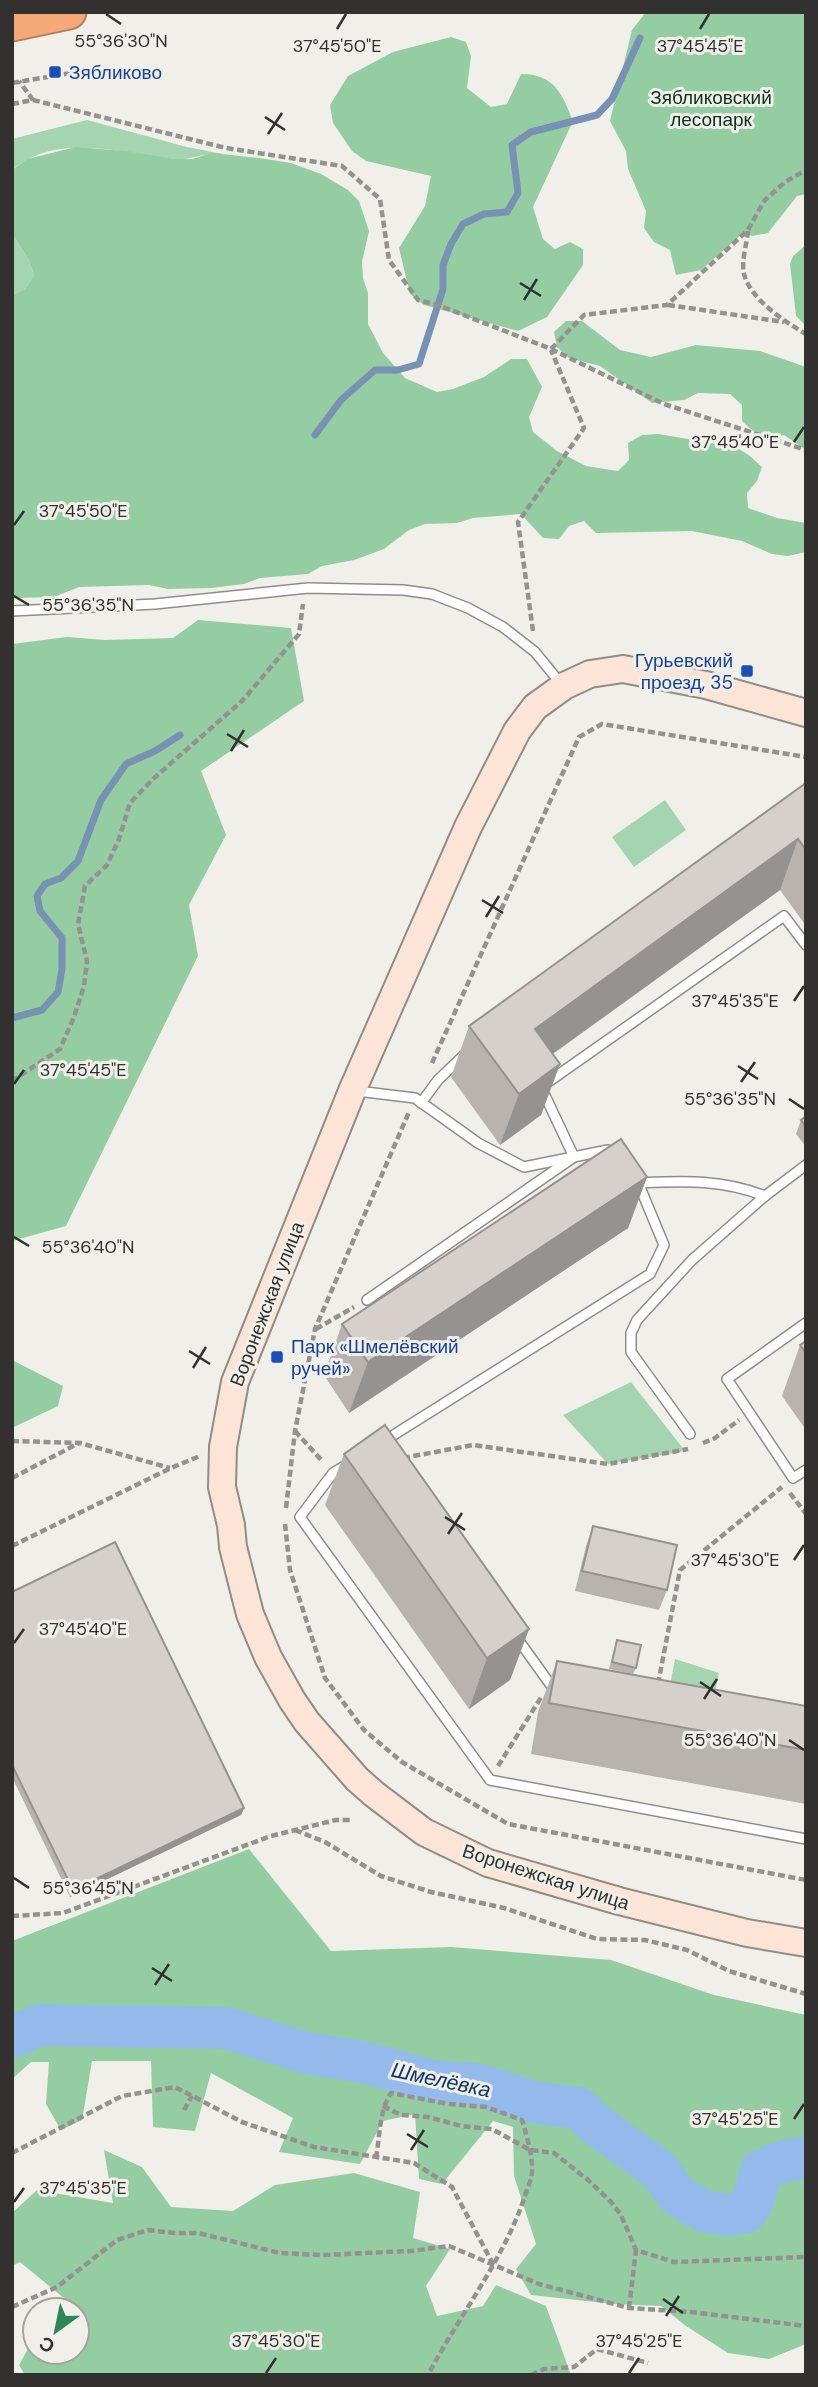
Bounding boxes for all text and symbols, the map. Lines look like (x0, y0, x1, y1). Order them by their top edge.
text: 55°36'30"N (74, 29, 168, 53)
text: 37°45'50"E (293, 34, 381, 58)
text: 37°45'45"E (657, 34, 743, 58)
place label: Зябликово (69, 60, 162, 85)
marker: Зябликово (47, 64, 63, 80)
park label: Зябликовский лесопарк (650, 85, 772, 132)
text: 37°45'40"E (691, 430, 779, 454)
text: 37°45'50"E (39, 499, 127, 523)
text: 55°36'35"N (42, 593, 134, 617)
place label: Гурьевский проезд, 35 (635, 648, 733, 695)
marker: Гурьевский проезд, 35 (739, 663, 755, 679)
text: 37°45'35"E (691, 989, 779, 1013)
text: 37°45'45"E (40, 1058, 126, 1082)
text: 55°36'35"N (684, 1087, 776, 1111)
street label: Воронежская улица (224, 1218, 310, 1390)
text: 55°36'40"N (42, 1235, 134, 1259)
place label: Парк «Шмелёвский ручей» (291, 1334, 459, 1381)
marker: Парк «Шмелёвский ручей» (269, 1349, 285, 1365)
text: 37°45'30"E (691, 1548, 779, 1572)
text: 37°45'40"E (39, 1617, 127, 1641)
text: 55°36'40"N (684, 1728, 776, 1752)
street label: Воронежская улица (459, 1838, 633, 1916)
text: 55°36'45"N (42, 1876, 134, 1900)
water label: Шмелёвка (389, 2056, 493, 2104)
text: 37°45'25"E (691, 2107, 779, 2131)
text: 37°45'35"E (39, 2176, 127, 2200)
north arrow (21, 2296, 91, 2366)
text: 37°45'30"E (232, 2329, 320, 2353)
text: 37°45'25"E (595, 2329, 683, 2353)
text: С (34, 2330, 60, 2359)

